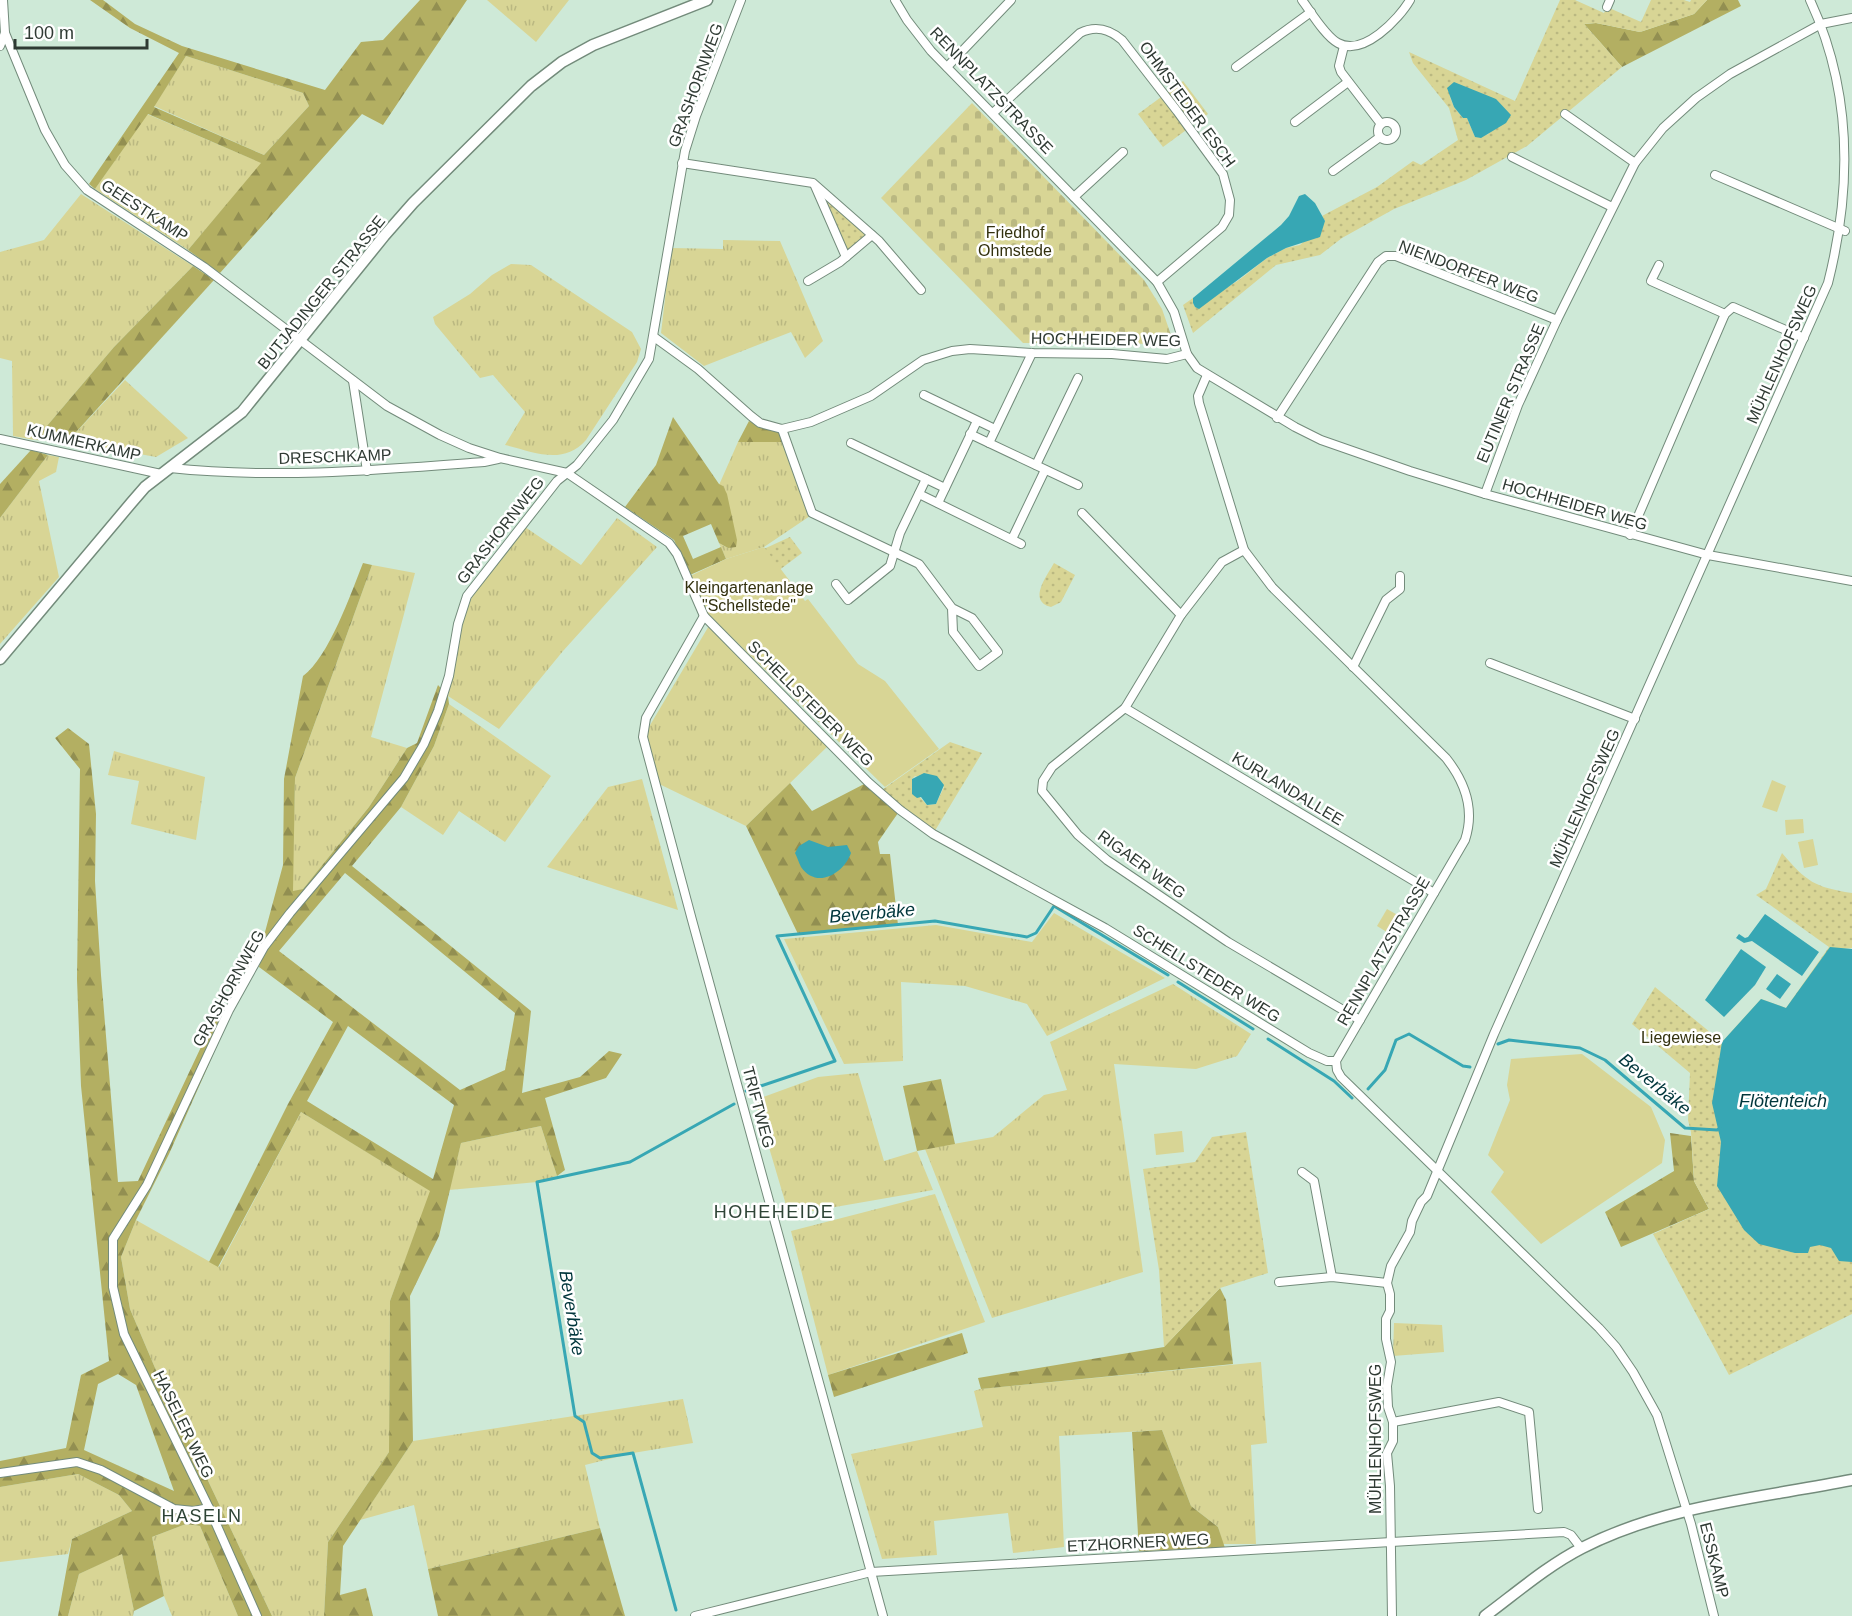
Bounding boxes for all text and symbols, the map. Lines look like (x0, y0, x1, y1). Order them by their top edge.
scale bar (15, 12, 147, 50)
street label: GRASHORNWEG (665, 21, 726, 149)
text: 100 m (24, 23, 74, 43)
street label: RENNPLATZSTRASSE (927, 24, 1056, 157)
street label: OHMSTEDER ESCH (1136, 38, 1239, 170)
street label: GEESTKAMP (98, 176, 191, 245)
street label: BUTJADINGER STRASSE (254, 212, 388, 372)
park label: Friedhof Ohmstede (978, 224, 1052, 259)
street label: NIENDORFER WEG (1396, 237, 1541, 306)
street label: MÜHLENHOFSWEG (1743, 282, 1820, 426)
street label: EUTINER STRASSE (1473, 321, 1547, 465)
street label: HOCHHEIDER WEG (1031, 330, 1181, 349)
street label: KUMMERKAMP (25, 421, 143, 464)
street label: DRESCHKAMP (278, 446, 392, 467)
street label: GRASHORNWEG (453, 474, 547, 587)
street label: HOCHHEIDER WEG (1500, 476, 1649, 533)
park label: Kleingartenanlage "Schellstede" (685, 579, 814, 614)
street label: SCHELLSTEDER WEG (745, 637, 877, 769)
street label: MÜHLENHOFSWEG (1546, 726, 1623, 870)
street label: KURLANDALLEE (1229, 749, 1346, 828)
street label: RIGAER WEG (1095, 827, 1189, 902)
street label: RENNPLATZSTRASSE (1334, 874, 1433, 1029)
water label: Beverbäke (828, 899, 916, 927)
street label: SCHELLSTEDER WEG (1130, 921, 1283, 1026)
street label: GRASHORNWEG (189, 927, 268, 1050)
park label: Liegewiese (1641, 1029, 1721, 1046)
water label: Beverbäke (1615, 1049, 1695, 1119)
street label: TRIFTWEG (739, 1065, 778, 1150)
water label: Flötenteich (1739, 1091, 1827, 1111)
district label: HOHEHEIDE (714, 1202, 834, 1222)
water label: Beverbäke (555, 1269, 589, 1357)
street label: MÜHLENHOFSWEG (1367, 1364, 1384, 1514)
street label: HASELER WEG (150, 1368, 217, 1481)
district label: HASELN (161, 1506, 243, 1526)
street label: ESSKAMP (1697, 1521, 1732, 1600)
street label: ETZHORNER WEG (1067, 1530, 1209, 1555)

